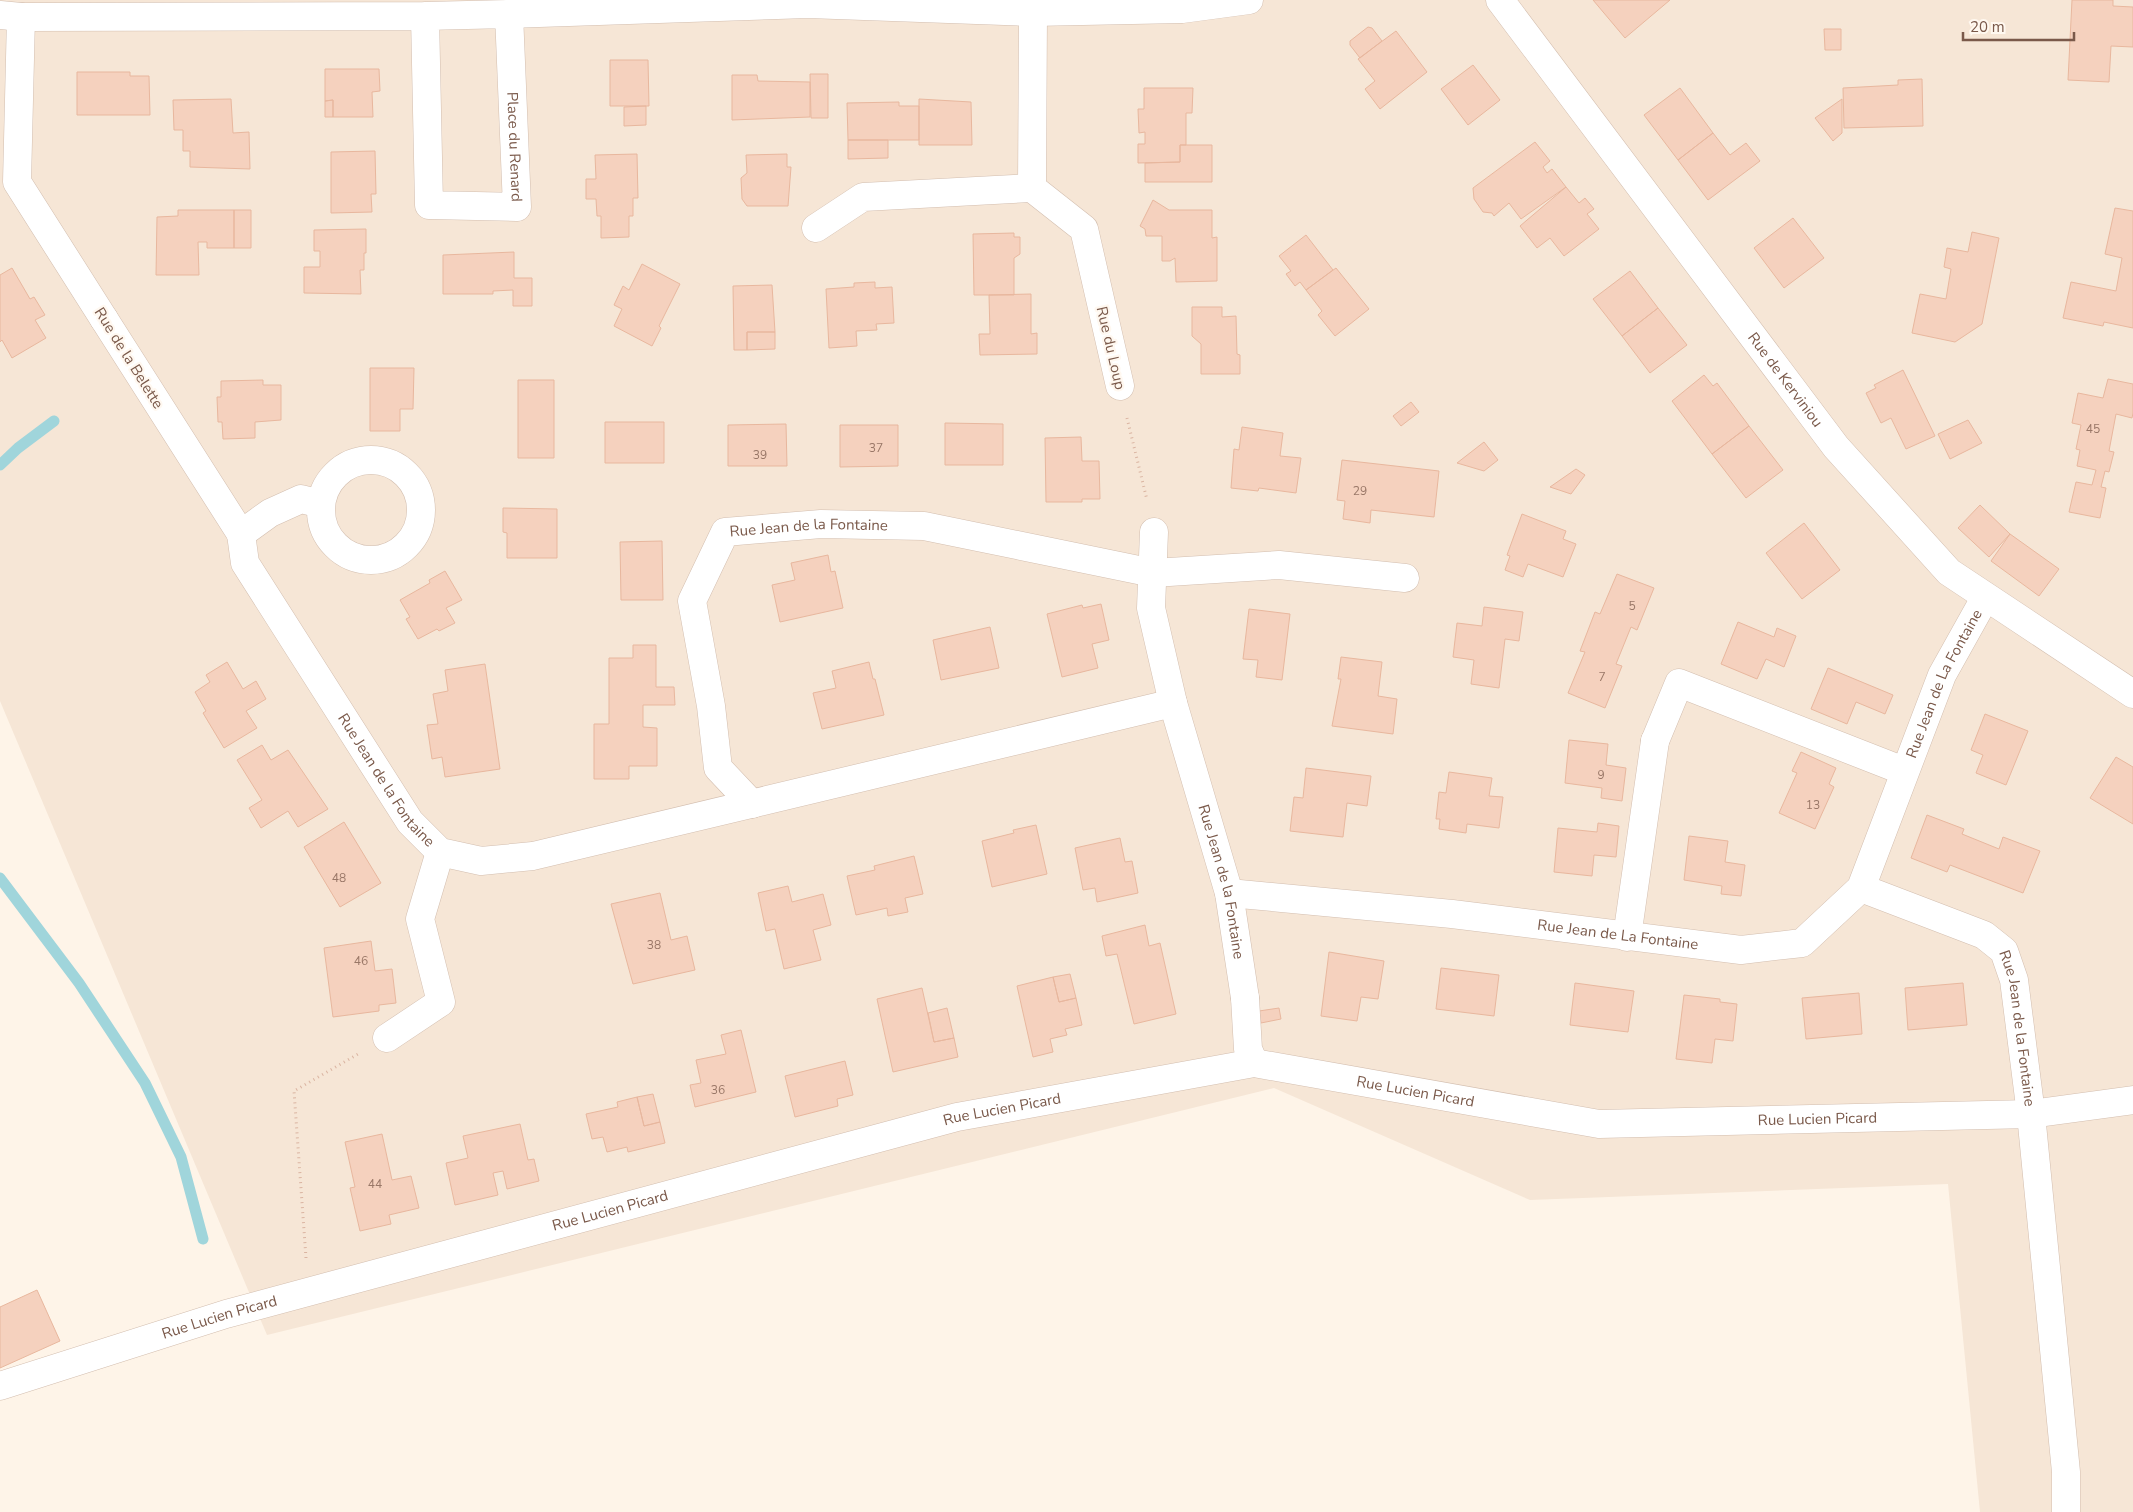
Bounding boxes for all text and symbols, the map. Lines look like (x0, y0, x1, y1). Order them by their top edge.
scale bar (1963, 10, 2074, 42)
text: 20 m (1970, 17, 2005, 37)
street label: Place du Renard (502, 91, 527, 202)
street label: Rue de la Belette (90, 304, 168, 412)
street label: Rue du Loup (1092, 304, 1130, 392)
street label: Rue de Kerviniou (1743, 328, 1828, 431)
house number: 45 (2086, 421, 2100, 437)
house number: 37 (869, 440, 883, 456)
house number: 39 (753, 447, 767, 463)
house number: 29 (1353, 483, 1367, 499)
street label: Rue Jean de la Fontaine (729, 514, 888, 542)
house number: 5 (1628, 598, 1636, 614)
street label: Rue Jean de La Fontaine (1901, 606, 1987, 761)
house number: 7 (1598, 669, 1606, 685)
street label: Rue Jean de la Fontaine (333, 710, 439, 851)
house number: 9 (1597, 767, 1605, 783)
house number: 13 (1806, 797, 1820, 813)
street label: Rue Jean de la Fontaine (1193, 802, 1249, 960)
house number: 48 (332, 870, 346, 886)
street label: Rue Jean de La Fontaine (1536, 915, 1699, 955)
house number: 38 (647, 937, 661, 953)
street label: Rue Jean de la Fontaine (1994, 947, 2040, 1108)
house number: 46 (354, 953, 368, 969)
street label: Rue Lucien Picard (1355, 1071, 1476, 1112)
house number: 36 (711, 1082, 725, 1098)
street label: Rue Lucien Picard (941, 1088, 1063, 1130)
street label: Rue Lucien Picard (1758, 1108, 1877, 1130)
house number: 44 (368, 1176, 382, 1192)
street label: Rue Lucien Picard (550, 1185, 670, 1236)
street label: Rue Lucien Picard (159, 1291, 279, 1344)

